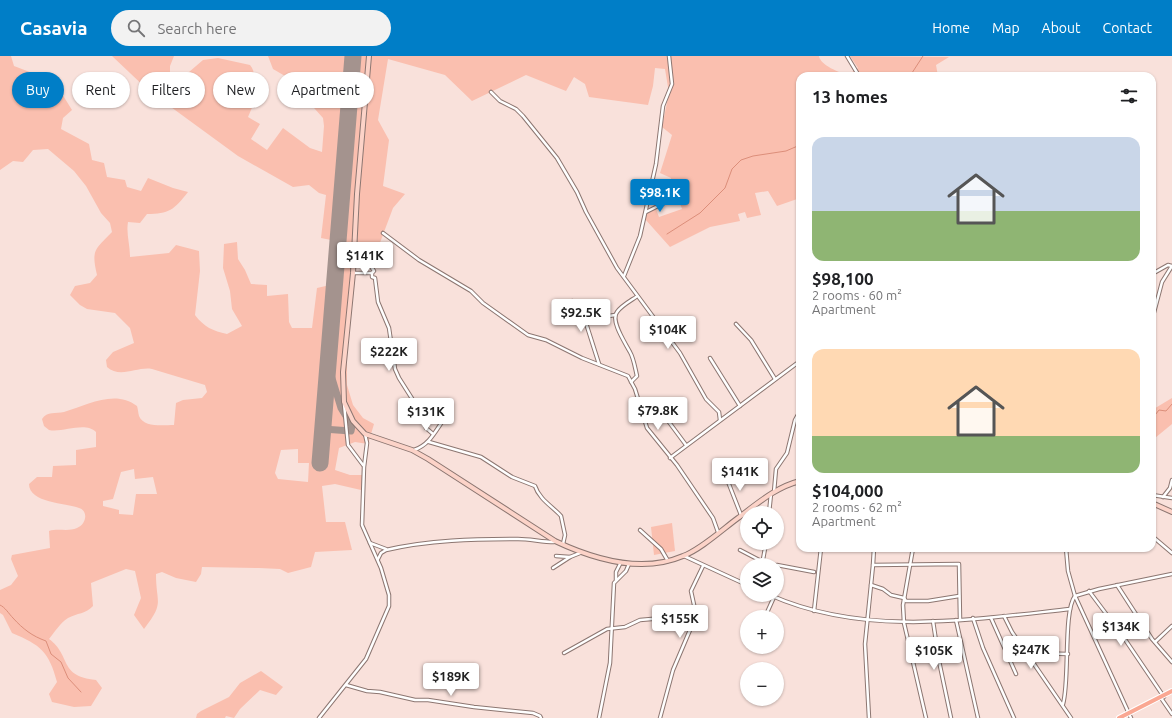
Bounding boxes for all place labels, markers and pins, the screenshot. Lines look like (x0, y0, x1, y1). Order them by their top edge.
pin: $98.1K (627, 179, 693, 213)
pin: $141K (337, 242, 393, 276)
pin: $92.5K (548, 299, 614, 333)
pin: $104K (640, 316, 696, 350)
pin: $222K (361, 338, 417, 372)
pin: $79.8K (625, 397, 691, 431)
pin: $131K (398, 398, 454, 432)
pin: $141K (712, 458, 768, 492)
pin: $155K (652, 605, 708, 639)
pin: $134K (1093, 613, 1149, 647)
pin: $247K (1003, 636, 1059, 670)
pin: $105K (906, 637, 962, 671)
pin: $189K (423, 663, 479, 697)

